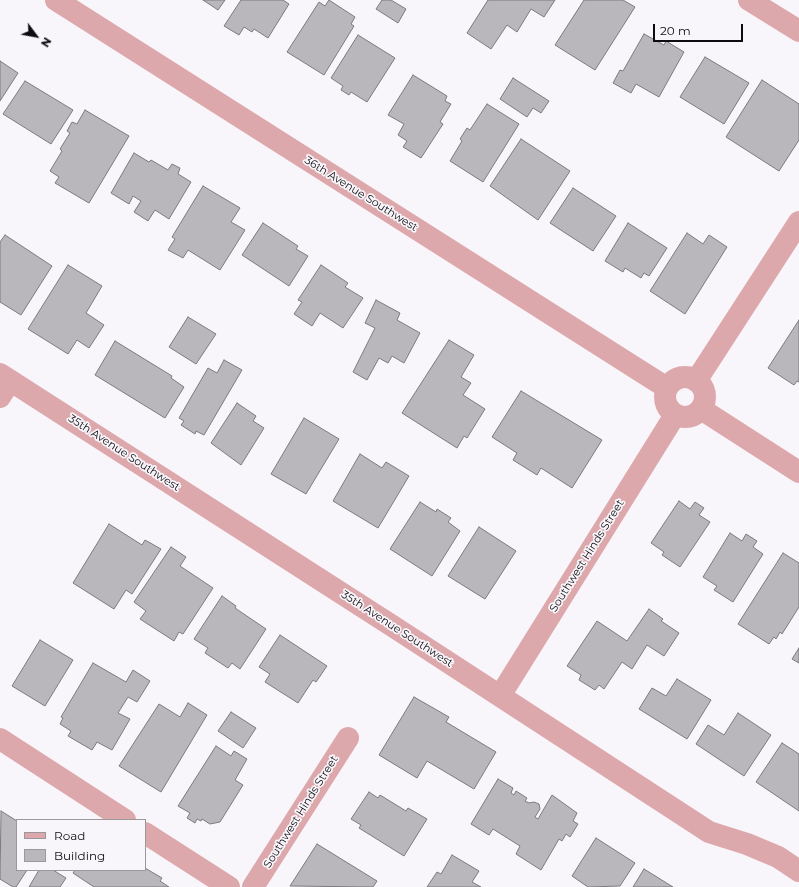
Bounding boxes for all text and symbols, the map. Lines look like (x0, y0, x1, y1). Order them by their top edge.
north arrow (16, 16, 56, 56)
scale bar (655, 16, 745, 42)
text: 20 m (660, 23, 691, 38)
text: N (38, 35, 54, 50)
street label: 36th Avenue Southwest (302, 154, 420, 234)
street label: 35th Avenue Southwest (66, 412, 182, 494)
street label: Southwest Hinds Street (547, 497, 627, 615)
street label: 35th Avenue Southwest (339, 588, 455, 670)
street label: Southwest Hinds Street (261, 753, 341, 871)
legend (16, 819, 146, 871)
text: Road (54, 828, 85, 843)
text: Building (54, 848, 105, 863)

